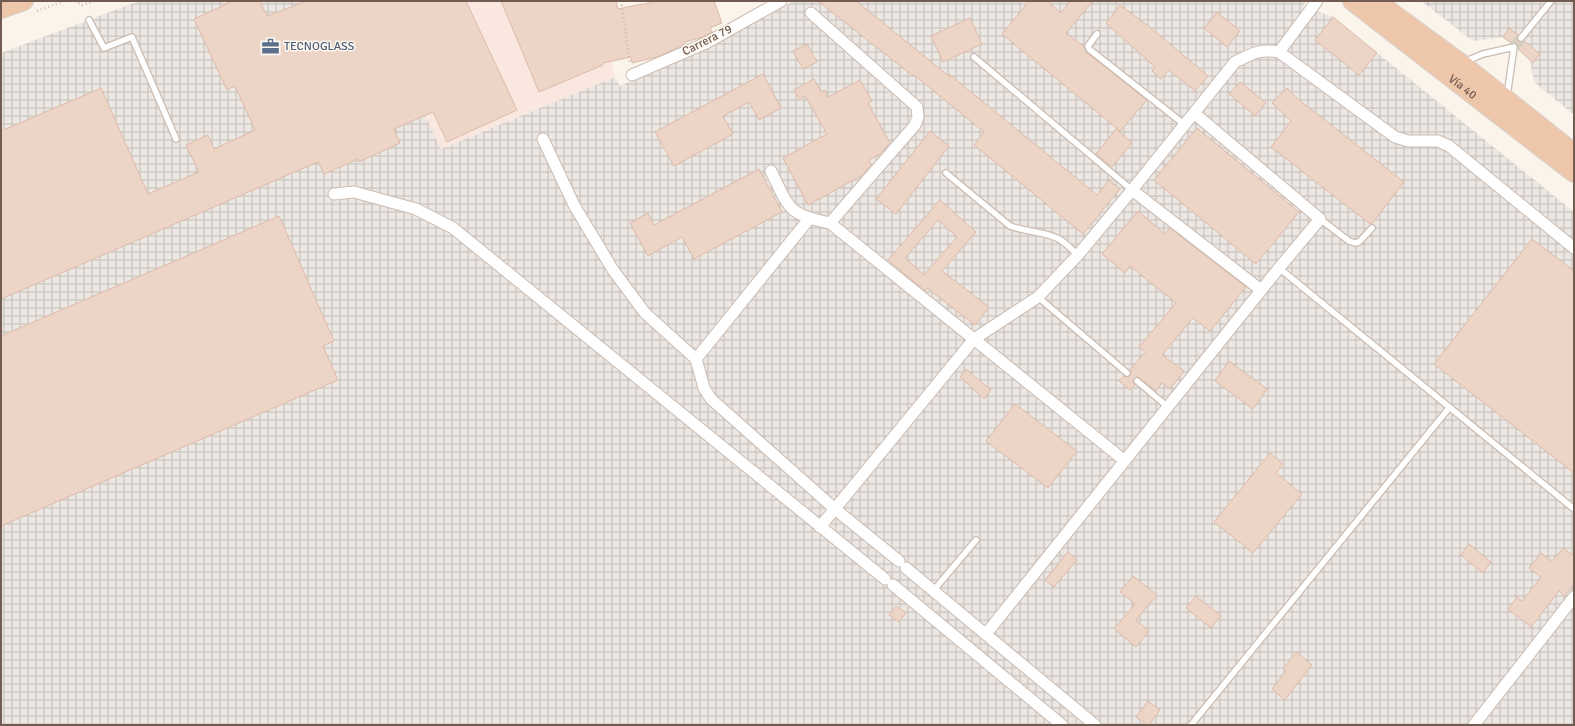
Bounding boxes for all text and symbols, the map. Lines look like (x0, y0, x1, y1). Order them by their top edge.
street label: Carrera 79 (680, 22, 735, 59)
office icon: TECNOGLASS (261, 36, 281, 56)
place label: TECNOGLASS (284, 39, 355, 54)
street label: Vía 40 (1445, 71, 1480, 103)

